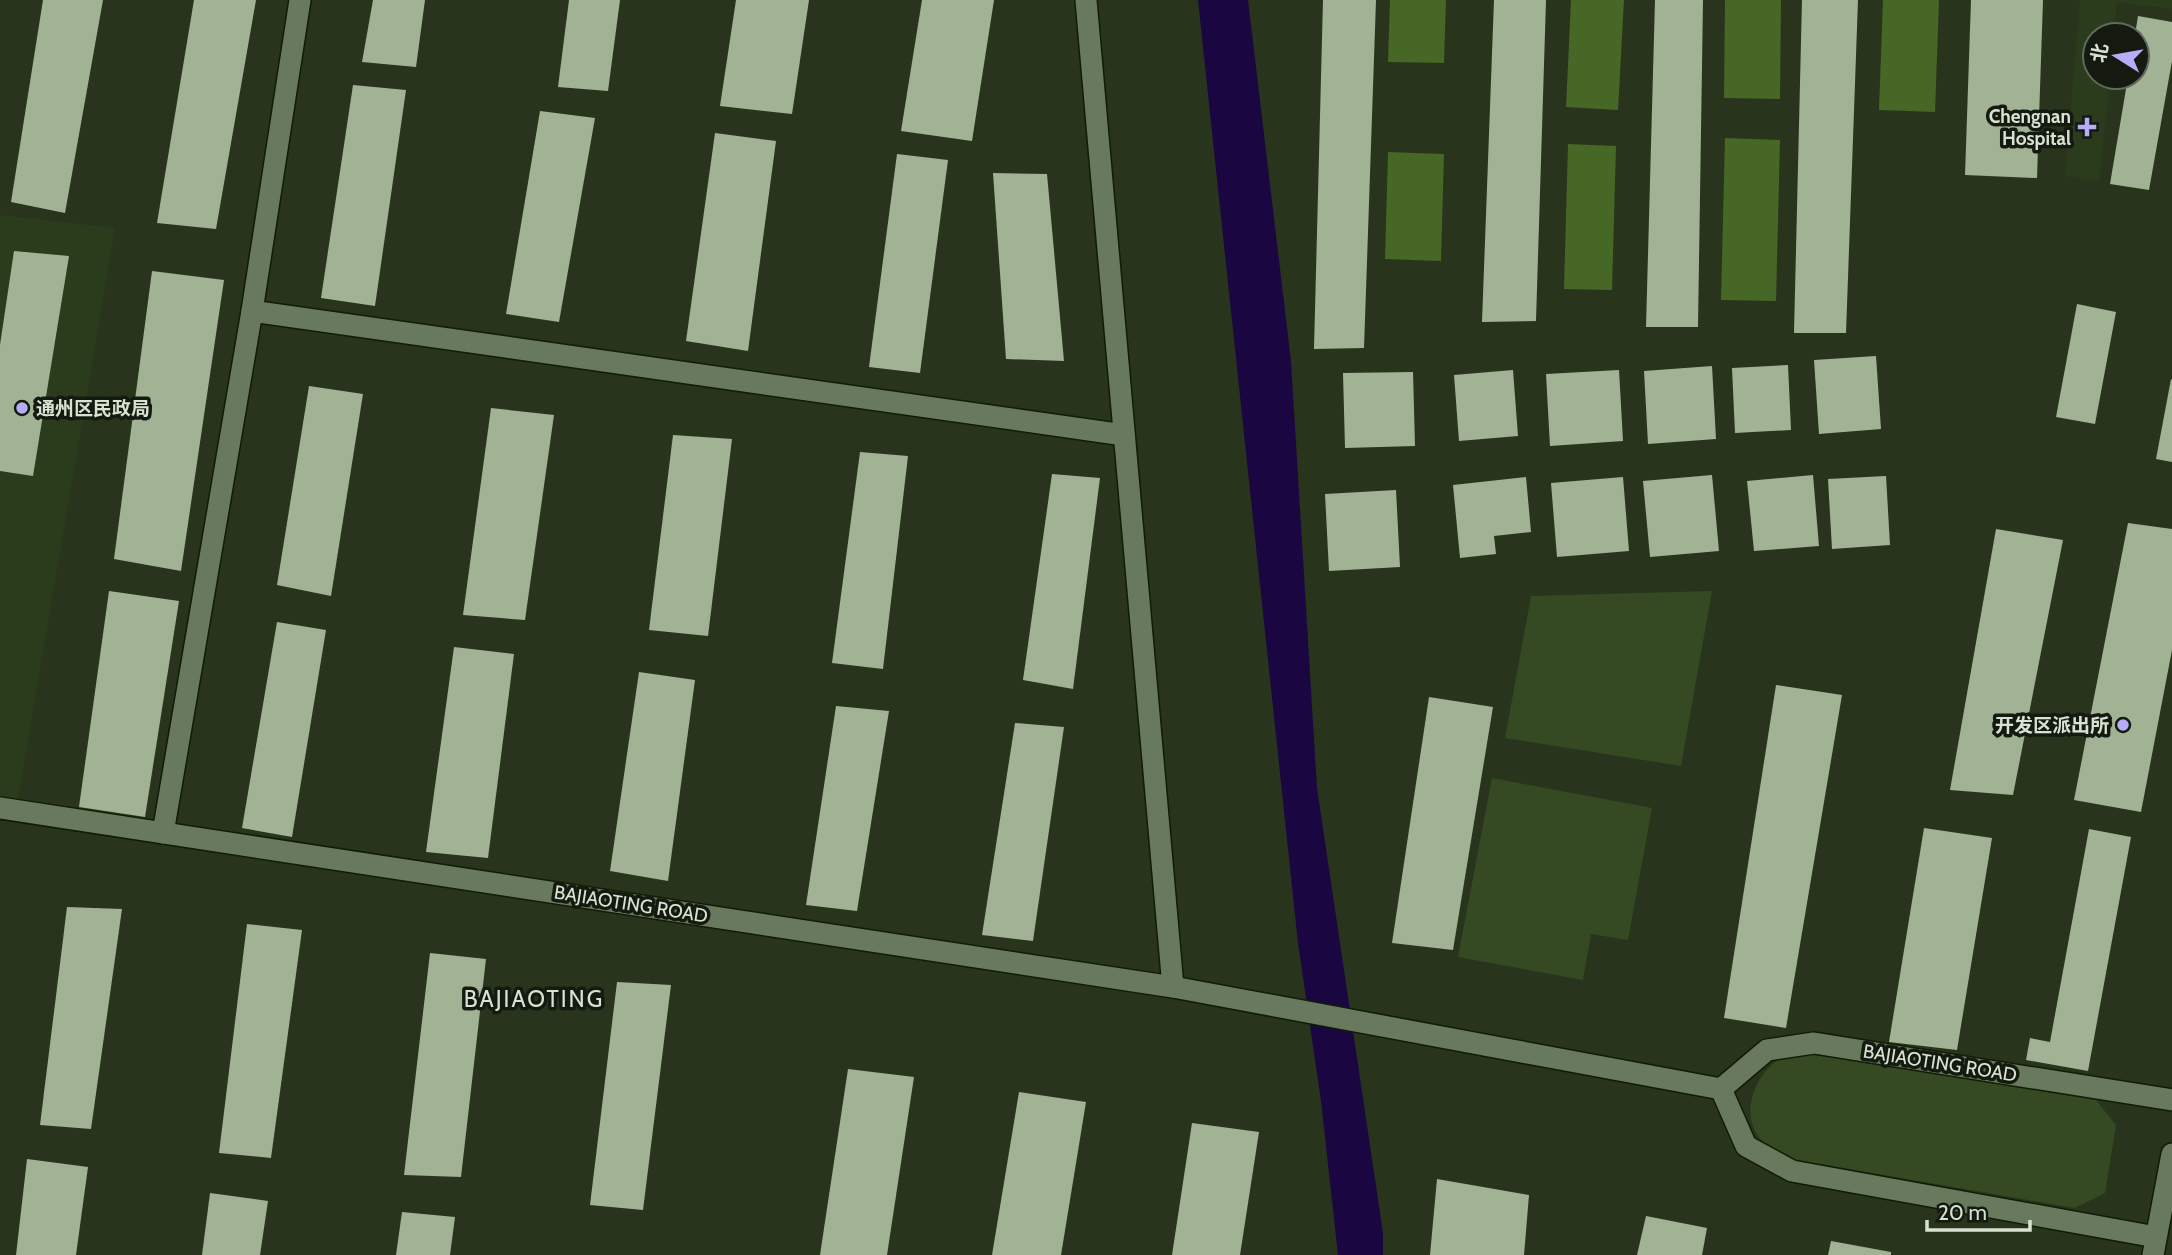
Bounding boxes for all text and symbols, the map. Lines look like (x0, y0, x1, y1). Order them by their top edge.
north arrow (2081, 21, 2151, 91)
text: 北 (2087, 41, 2113, 64)
place label: Chengnan Hospital (1989, 105, 2071, 150)
marker: Chengnan Hospital (2077, 117, 2097, 137)
place label: 通州区民政局 (36, 397, 150, 420)
marker: 通州区民政局 (14, 400, 30, 416)
place label: 开发区派出所 (1995, 714, 2109, 737)
marker: 开发区派出所 (2115, 717, 2131, 733)
street label: BAJIAOTING ROAD (553, 881, 710, 928)
district label: BAJIAOTING (464, 985, 604, 1013)
street label: BAJIAOTING ROAD (1862, 1040, 2019, 1087)
scale bar (1927, 1188, 2030, 1232)
text: 20 m (1938, 1200, 1987, 1225)

